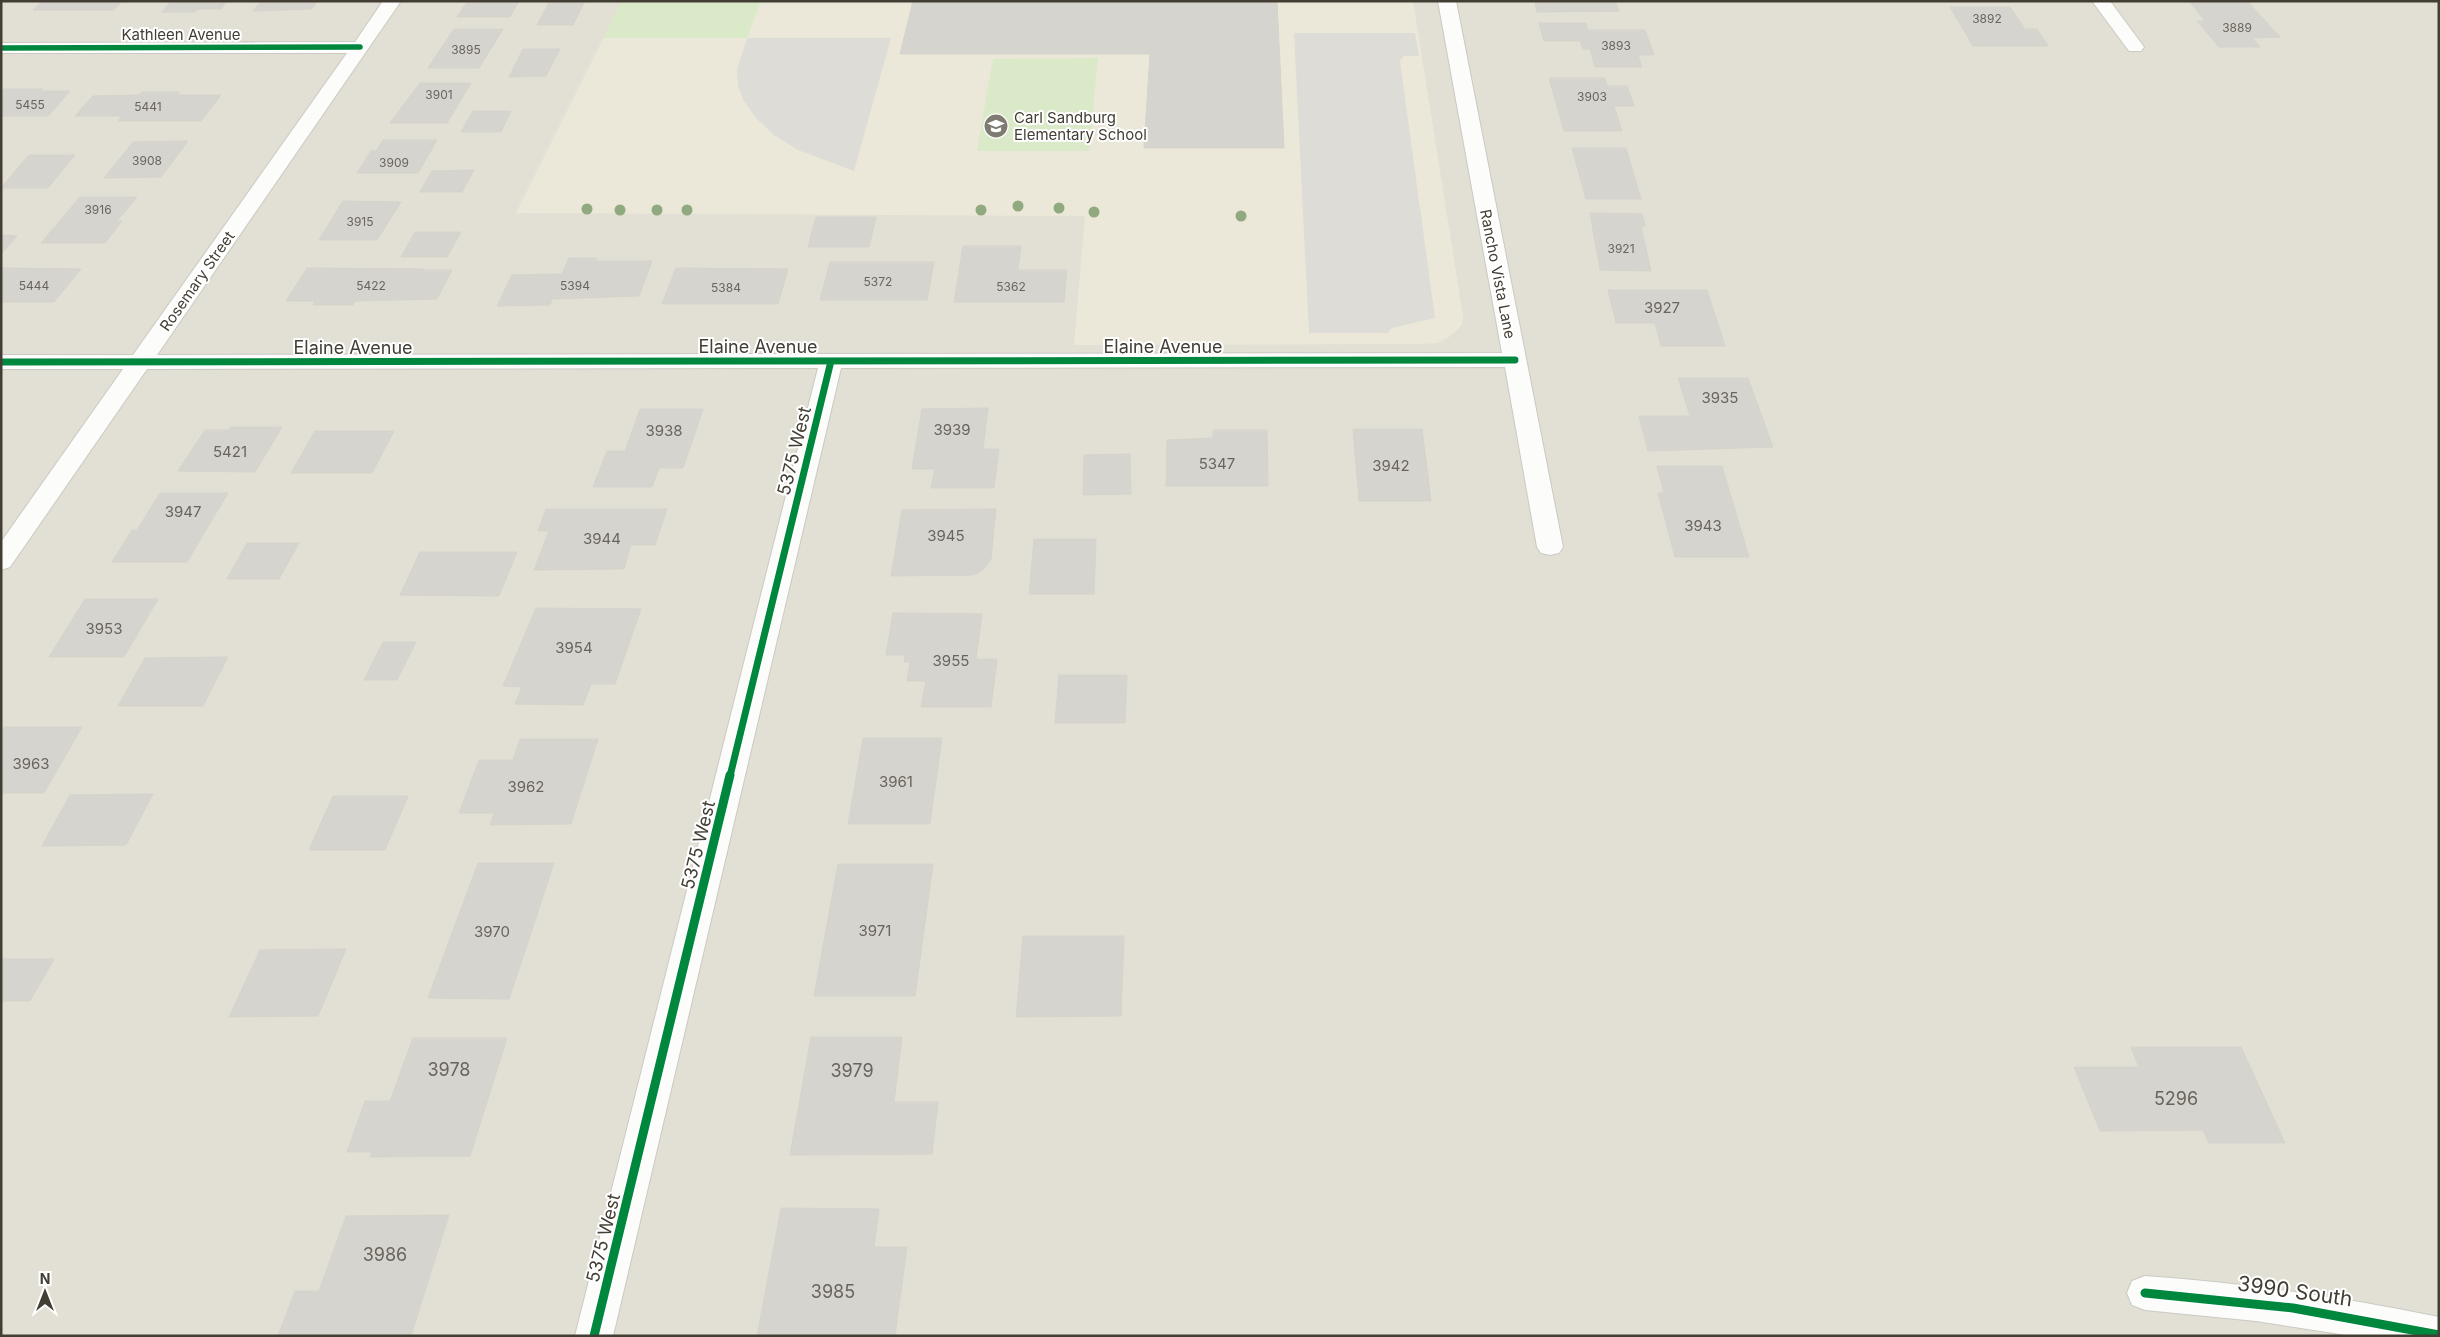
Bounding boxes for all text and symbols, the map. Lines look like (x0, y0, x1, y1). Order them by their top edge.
house number: 3892 (1972, 11, 2002, 26)
house number: 3889 (2222, 20, 2252, 35)
street label: Kathleen Avenue (121, 25, 241, 44)
house number: 3893 (1601, 38, 1631, 53)
house number: 3895 (451, 42, 481, 57)
house number: 3901 (425, 87, 453, 102)
house number: 3903 (1577, 89, 1607, 104)
house number: 5455 (15, 97, 45, 112)
house number: 5441 (134, 99, 162, 114)
place label: Carl Sandburg Elementary School (1014, 108, 1147, 144)
school or university icon: Carl Sandburg Elementary School (983, 113, 1009, 139)
house number: 3908 (132, 153, 162, 168)
house number: 3909 (379, 155, 409, 170)
house number: 3916 (84, 202, 112, 217)
street label: Rancho Vista Lane (1476, 208, 1520, 340)
house number: 3915 (346, 214, 374, 229)
street label: Rosemary Street (156, 227, 239, 335)
house number: 3921 (1607, 241, 1635, 256)
house number: 5372 (864, 274, 892, 289)
house number: 5444 (19, 278, 50, 293)
house number: 5422 (356, 278, 386, 293)
house number: 5394 (560, 278, 590, 293)
house number: 5362 (996, 279, 1026, 294)
house number: 5384 (711, 280, 741, 295)
house number: 3927 (1644, 298, 1680, 317)
street label: Elaine Avenue (698, 336, 818, 357)
street label: Elaine Avenue (1103, 336, 1223, 357)
street label: Elaine Avenue (293, 337, 413, 358)
house number: 3935 (1702, 388, 1738, 407)
street label: 5375 West (773, 404, 815, 498)
house number: 3939 (933, 420, 971, 439)
house number: 3938 (645, 421, 683, 440)
house number: 5421 (213, 442, 247, 461)
house number: 5347 (1199, 454, 1235, 473)
house number: 3942 (1372, 456, 1410, 475)
house number: 3947 (165, 502, 201, 521)
house number: 3943 (1684, 516, 1722, 535)
house number: 3945 (927, 526, 965, 545)
house number: 3944 (583, 529, 621, 548)
house number: 3953 (86, 619, 122, 638)
house number: 3954 (555, 638, 593, 657)
house number: 3955 (933, 651, 969, 670)
house number: 3963 (12, 754, 50, 773)
house number: 3961 (879, 772, 913, 791)
house number: 3962 (507, 777, 545, 796)
street label: 5375 West (677, 798, 719, 892)
house number: 3971 (859, 921, 891, 940)
house number: 3970 (474, 922, 510, 941)
house number: 3978 (428, 1059, 471, 1080)
house number: 3979 (830, 1060, 874, 1081)
house number: 5296 (2154, 1088, 2198, 1109)
street label: 5375 West (582, 1191, 624, 1285)
house number: 3986 (363, 1244, 407, 1265)
north arrow (20, 1267, 70, 1317)
text: N (40, 1270, 50, 1287)
street label: 3990 South (2236, 1271, 2354, 1311)
house number: 3985 (811, 1281, 855, 1302)

